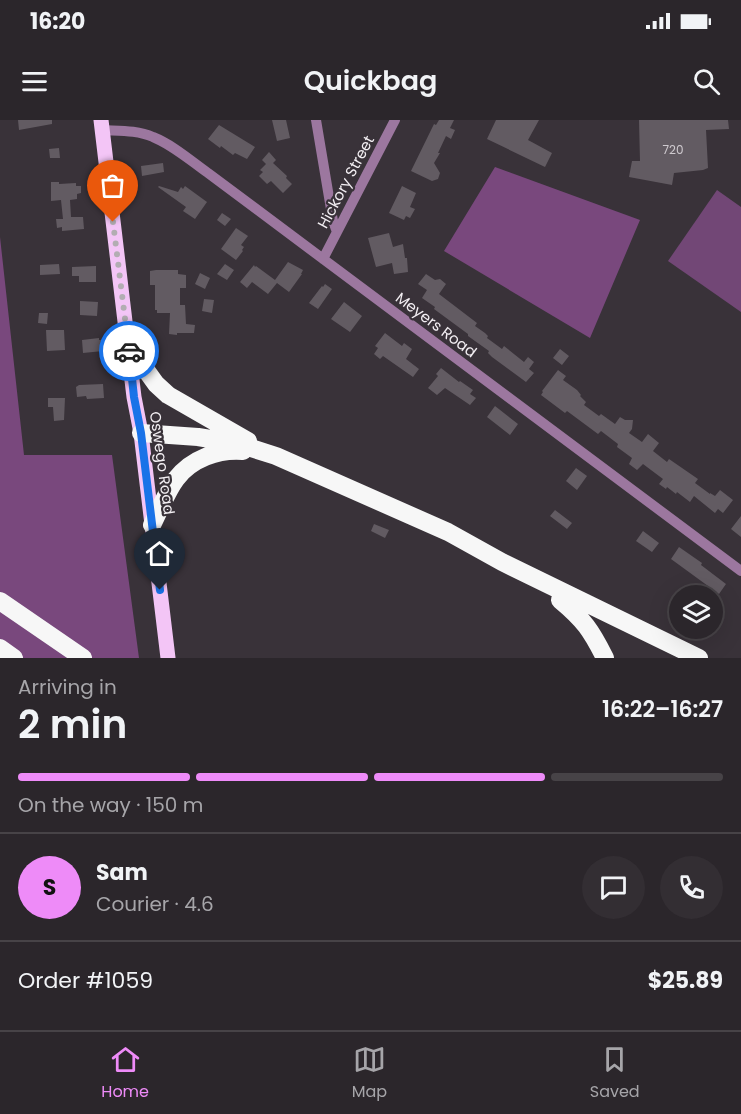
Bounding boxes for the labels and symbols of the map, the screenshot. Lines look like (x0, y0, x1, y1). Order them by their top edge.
street label: Hickory Street (312, 132, 379, 232)
house number: 720 (663, 141, 684, 158)
pin (87, 160, 138, 222)
street label: Meyers Road (391, 287, 481, 362)
courier (99, 321, 159, 381)
street label: Oswego Road (145, 410, 180, 516)
pin (134, 528, 185, 590)

